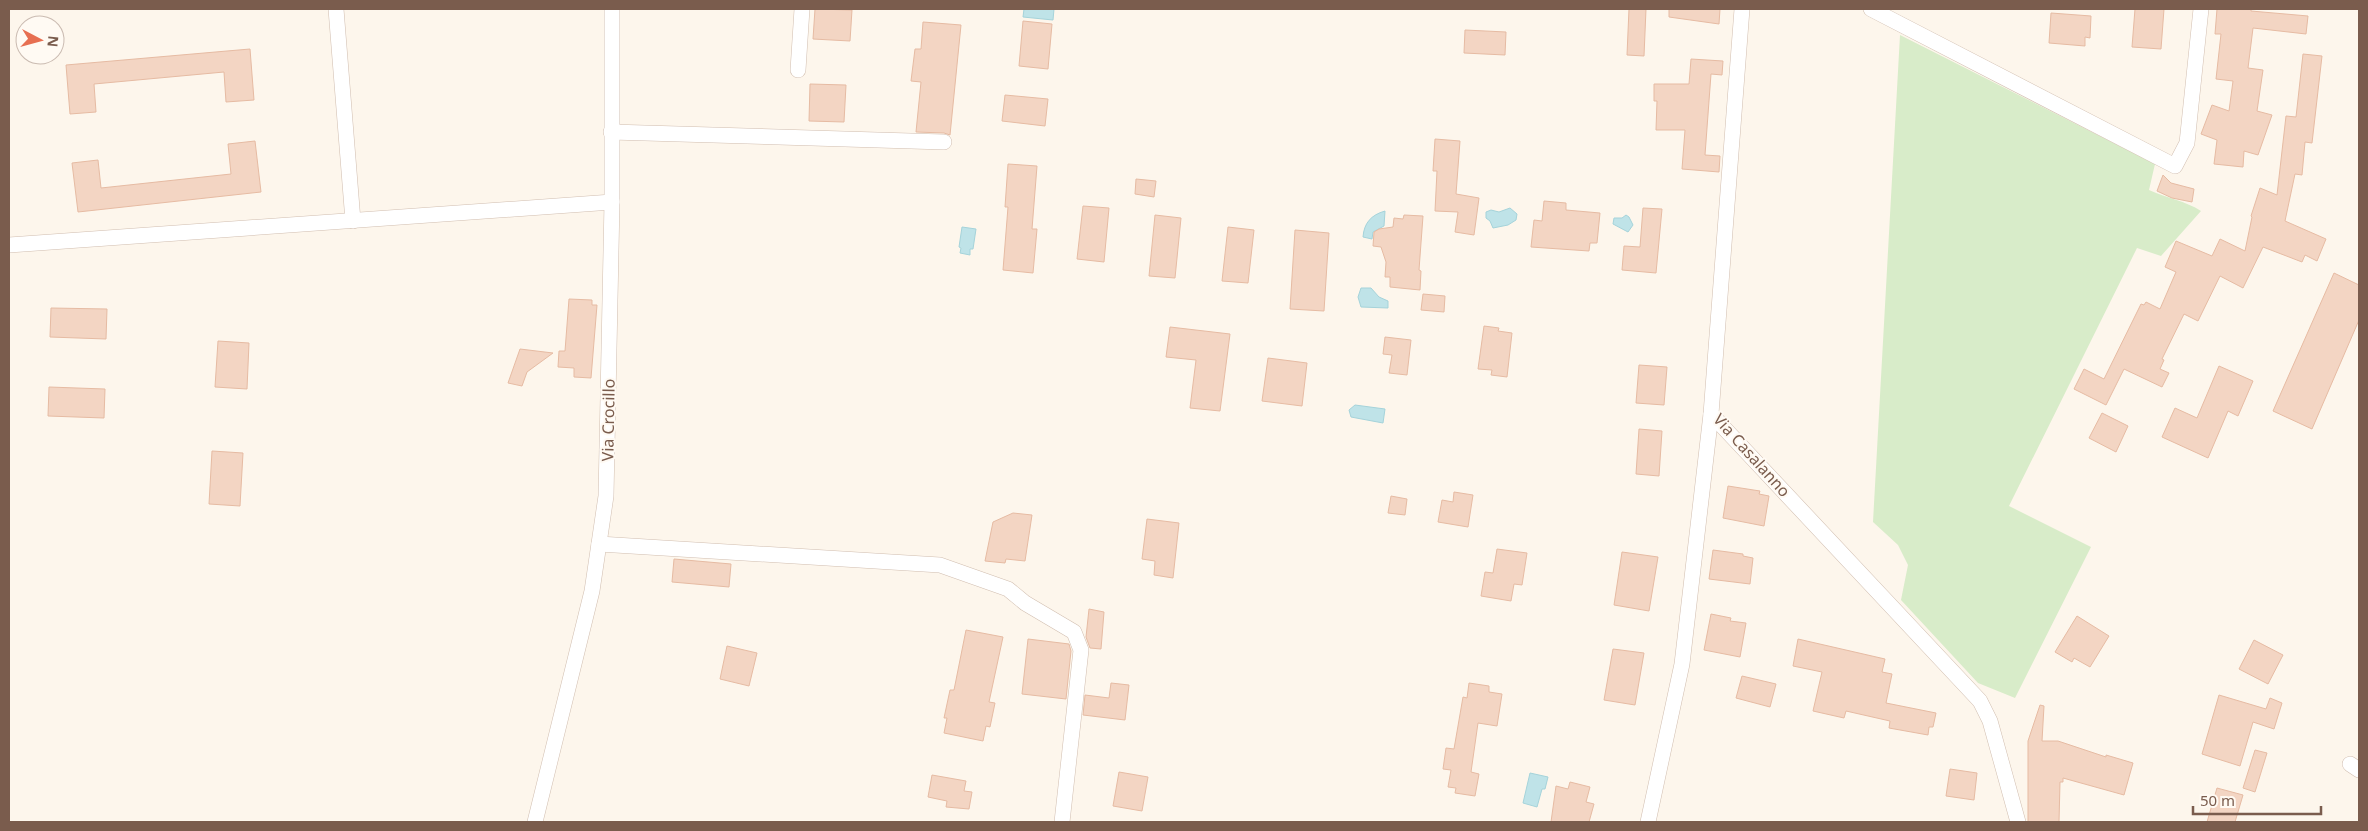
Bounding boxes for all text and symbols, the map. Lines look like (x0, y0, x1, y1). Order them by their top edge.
north arrow (15, 15, 65, 65)
text: N (43, 35, 63, 48)
street label: Via Crocillo (596, 378, 620, 462)
street label: Via Casalanno (1709, 409, 1795, 501)
scale bar (2193, 784, 2320, 816)
text: 50 m (2200, 790, 2235, 810)

